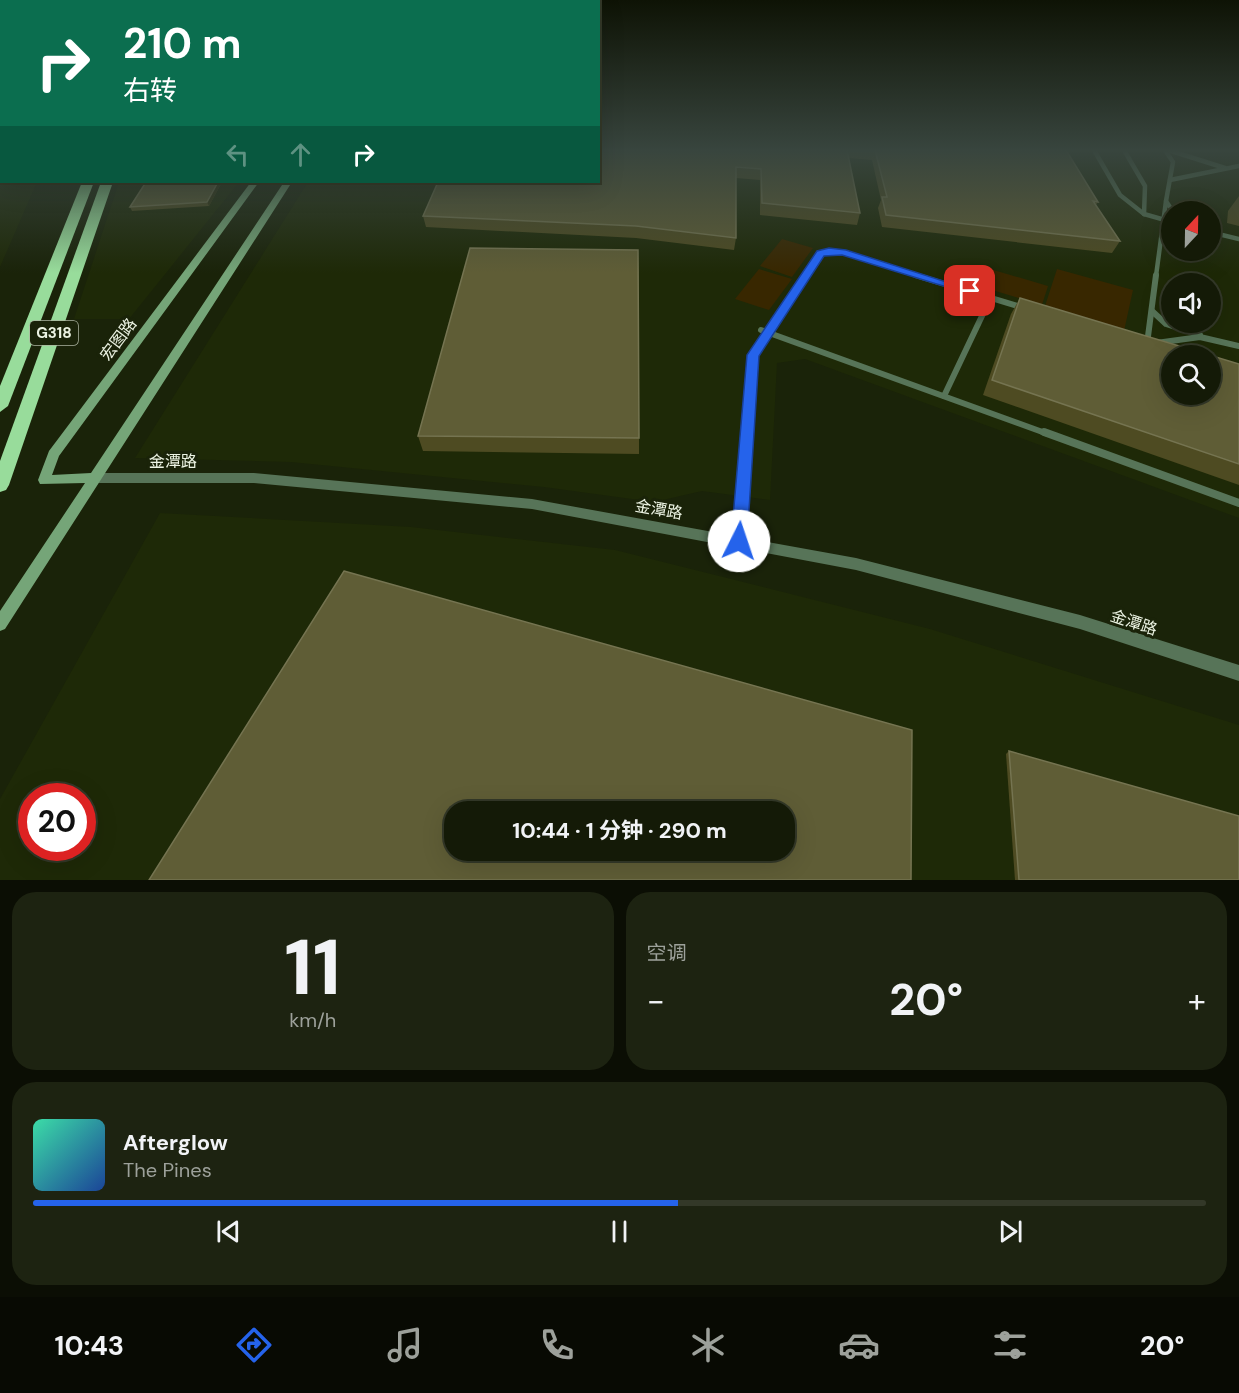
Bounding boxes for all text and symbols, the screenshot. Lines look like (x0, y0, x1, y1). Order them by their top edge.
text: 210 m (123, 16, 241, 71)
icon: right (24, 24, 102, 102)
text: 右转 (123, 73, 177, 108)
icon: left (221, 138, 254, 171)
icon: ahead (284, 138, 317, 171)
icon: right (347, 138, 380, 171)
north arrow (1161, 201, 1221, 261)
map controls (1161, 201, 1221, 405)
pin (944, 265, 995, 316)
button: sound (1161, 273, 1221, 333)
icon: arrive (953, 274, 986, 307)
street label: 宏图路 (96, 314, 141, 365)
road number: G318 (30, 321, 78, 345)
button: search (1161, 345, 1221, 405)
street label: 金潭路 (149, 451, 197, 472)
street label: 金潭路 (633, 495, 684, 524)
position arrow (707, 509, 771, 573)
street label: 金潭路 (1108, 605, 1160, 640)
speed limit sign: 20 (18, 783, 96, 861)
text: 10:44 · 1 分钟 · 290 m (512, 816, 727, 845)
text: 11 (284, 917, 341, 1018)
text: 空调 (647, 940, 687, 966)
text: 20° (889, 970, 963, 1029)
text: − (647, 979, 665, 1022)
text: + (1188, 979, 1206, 1022)
text: km/h (289, 1007, 336, 1033)
text: Afterglow (123, 1128, 228, 1157)
text: The Pines (123, 1157, 212, 1183)
icon: previous (212, 1215, 245, 1248)
icon: pause (603, 1215, 636, 1248)
icon: next (994, 1215, 1027, 1248)
icon: directions (233, 1324, 275, 1366)
icon: music (384, 1324, 426, 1366)
icon: phone (536, 1324, 578, 1366)
icon: climate (687, 1324, 729, 1366)
icon: car (838, 1324, 880, 1366)
icon: filters (989, 1324, 1031, 1366)
text: 10:43 (55, 1328, 124, 1363)
text: 20° (1140, 1328, 1184, 1363)

